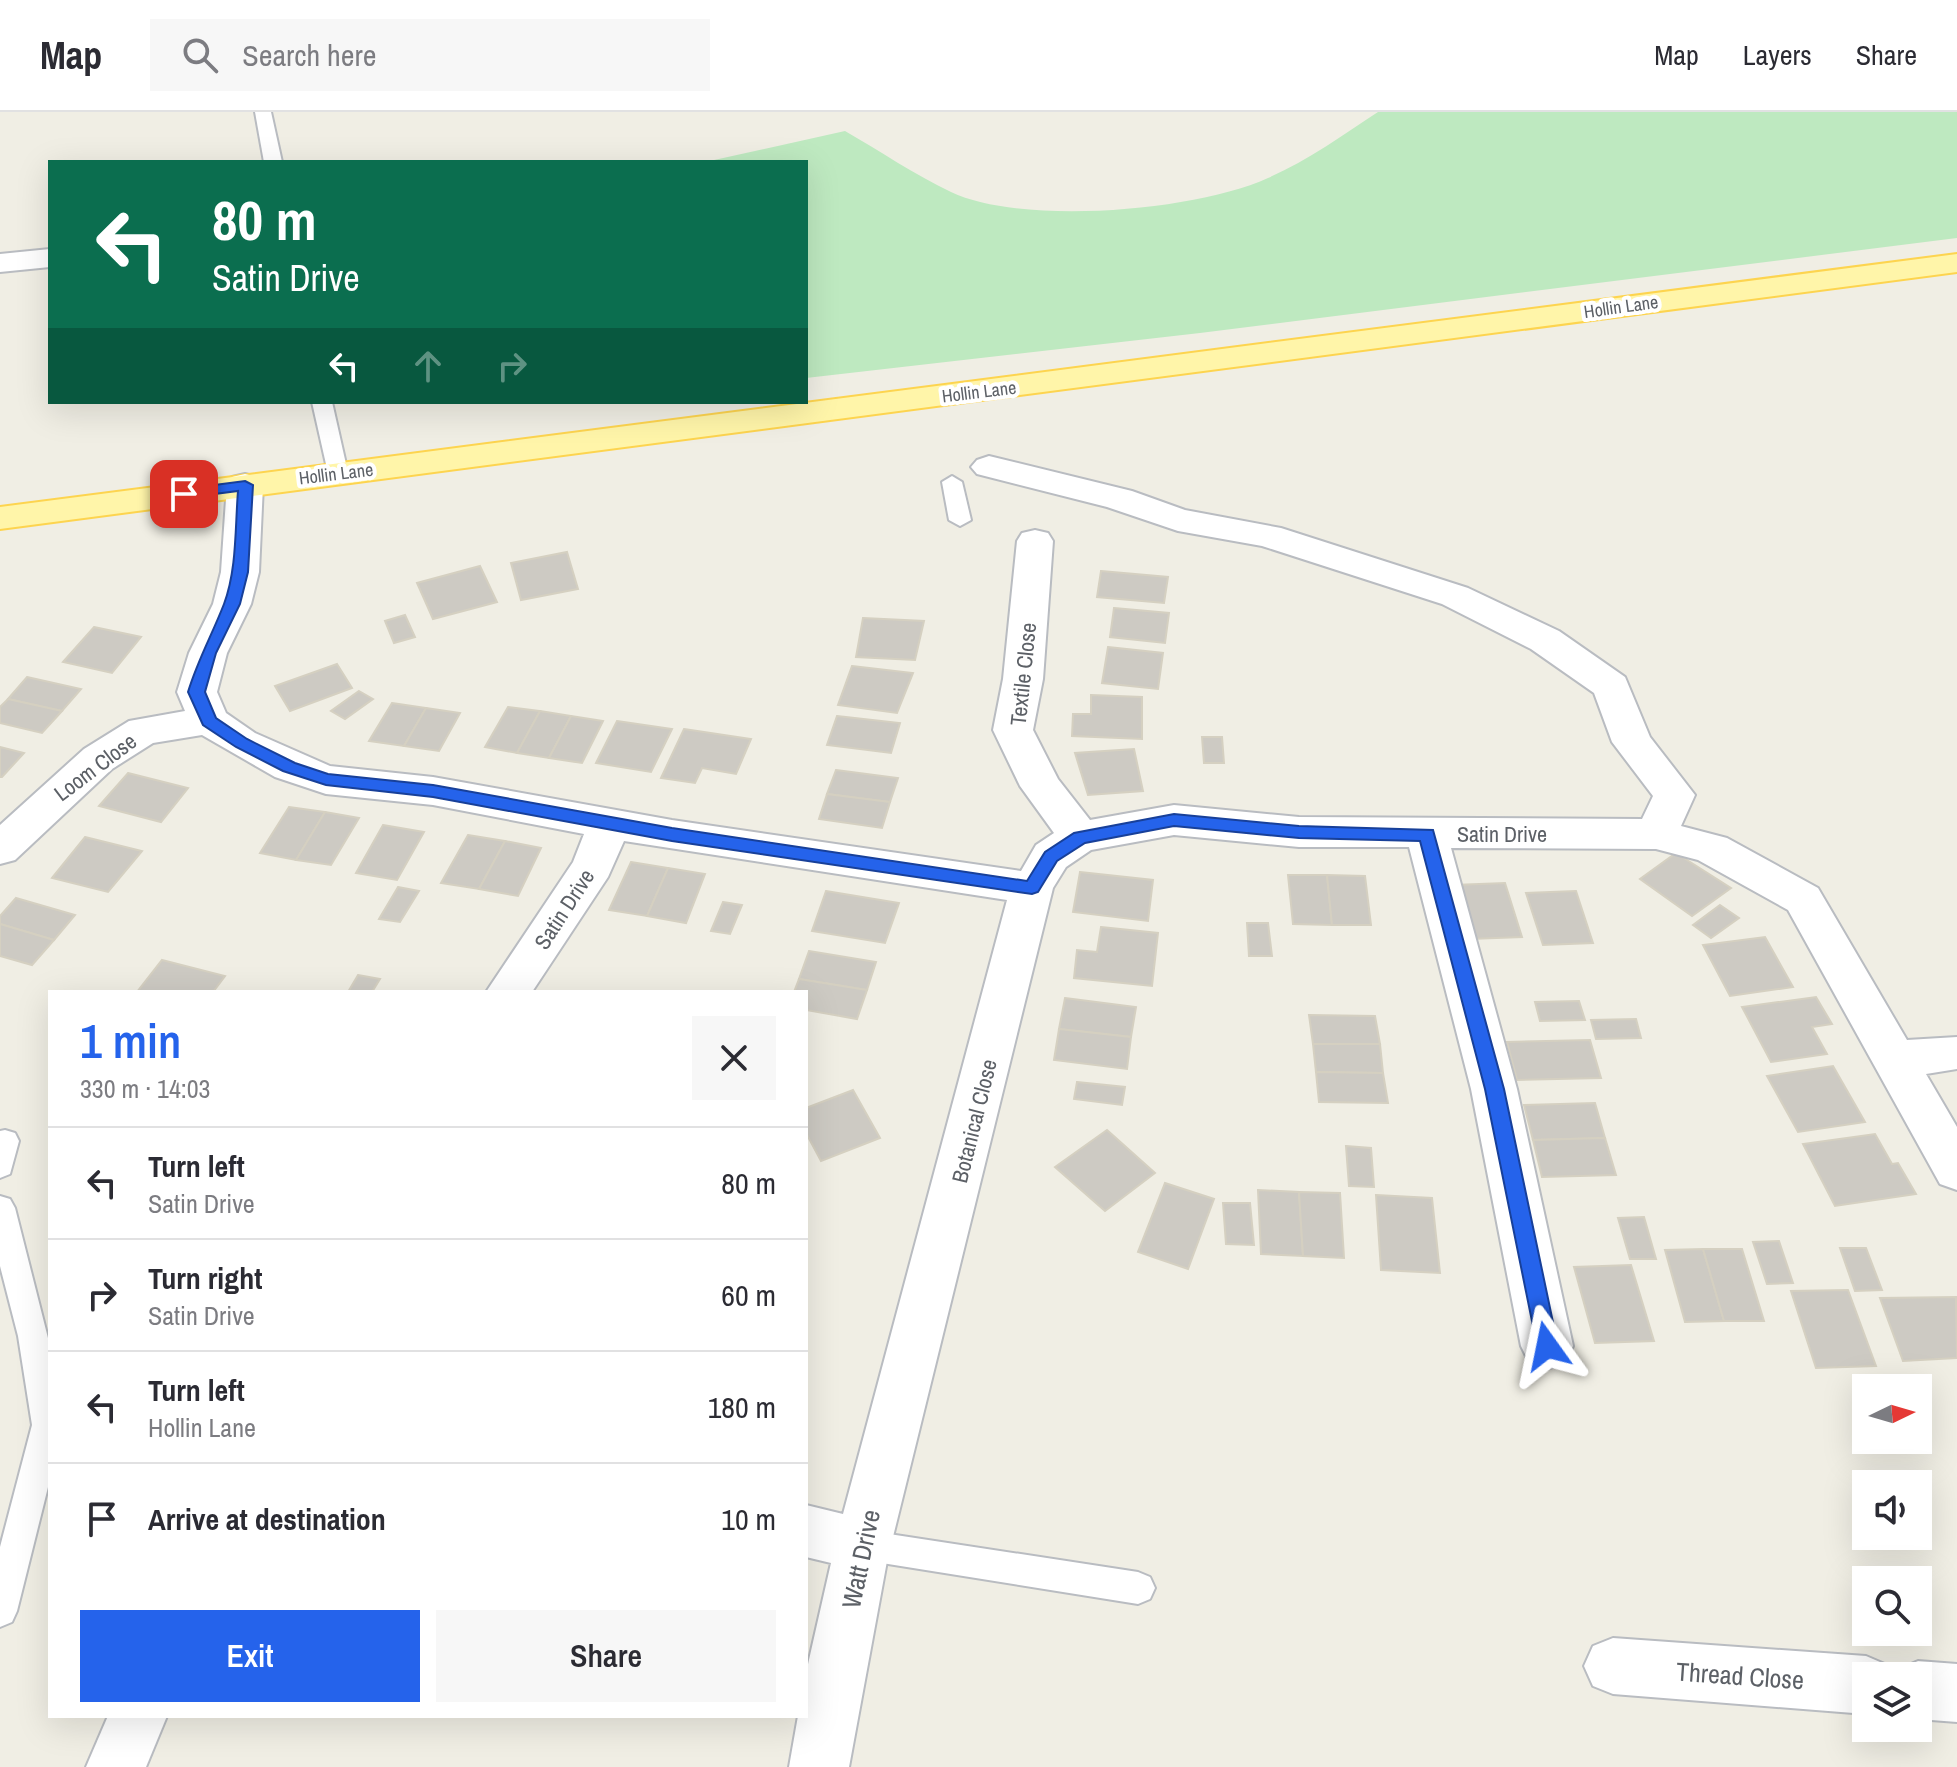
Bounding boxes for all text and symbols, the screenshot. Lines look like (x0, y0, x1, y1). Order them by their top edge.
search box (150, 19, 710, 91)
text: Map (40, 30, 102, 81)
icon: search (178, 33, 222, 77)
text: Search here (242, 35, 376, 75)
text: Map (1654, 36, 1699, 74)
text: Layers (1743, 36, 1812, 74)
text: Share (1856, 36, 1917, 74)
text: 80 m (212, 182, 317, 257)
icon: left (80, 192, 184, 296)
text: Satin Drive (212, 254, 360, 302)
street label: Hollin Lane (1582, 289, 1660, 324)
icon: left (322, 344, 366, 388)
icon: ahead (406, 344, 450, 388)
icon: right (490, 344, 534, 388)
street label: Hollin Lane (940, 375, 1018, 408)
street label: Hollin Lane (297, 457, 375, 490)
pin (150, 460, 218, 528)
icon: arrive (162, 472, 206, 516)
street label: Textile Close (1003, 621, 1043, 727)
street label: Loom Close (48, 726, 142, 808)
street label: Satin Drive (1457, 819, 1547, 849)
street label: Satin Drive (527, 863, 601, 955)
text: 1 min (80, 1008, 181, 1073)
button: close (692, 1016, 776, 1100)
street label: Botanical Close (944, 1056, 1004, 1186)
text: 330 m · 14:03 (80, 1071, 210, 1106)
text: Turn left (148, 1146, 245, 1186)
icon: left (80, 1161, 124, 1205)
text: 80 m (721, 1163, 776, 1203)
text: Satin Drive (148, 1186, 255, 1221)
text: Turn right (148, 1258, 262, 1298)
icon: right (80, 1273, 124, 1317)
text: 60 m (721, 1275, 776, 1315)
text: Satin Drive (148, 1298, 255, 1333)
position arrow (1505, 1304, 1589, 1388)
text: Turn left (148, 1370, 245, 1410)
north arrow (1852, 1374, 1932, 1454)
map controls (1852, 1374, 1932, 1742)
icon: left (80, 1385, 124, 1429)
text: 180 m (708, 1387, 776, 1427)
text: Hollin Lane (148, 1410, 256, 1445)
button: sound (1852, 1470, 1932, 1550)
icon: arrive (80, 1497, 124, 1541)
text: Arrive at destination (148, 1499, 386, 1539)
text: 10 m (721, 1499, 776, 1539)
street label: Watt Drive (833, 1506, 888, 1611)
button: search (1852, 1566, 1932, 1646)
button: Exit (80, 1610, 420, 1702)
button: Share (436, 1610, 776, 1702)
street label: Thread Close (1675, 1654, 1805, 1697)
button: layers (1852, 1662, 1932, 1742)

